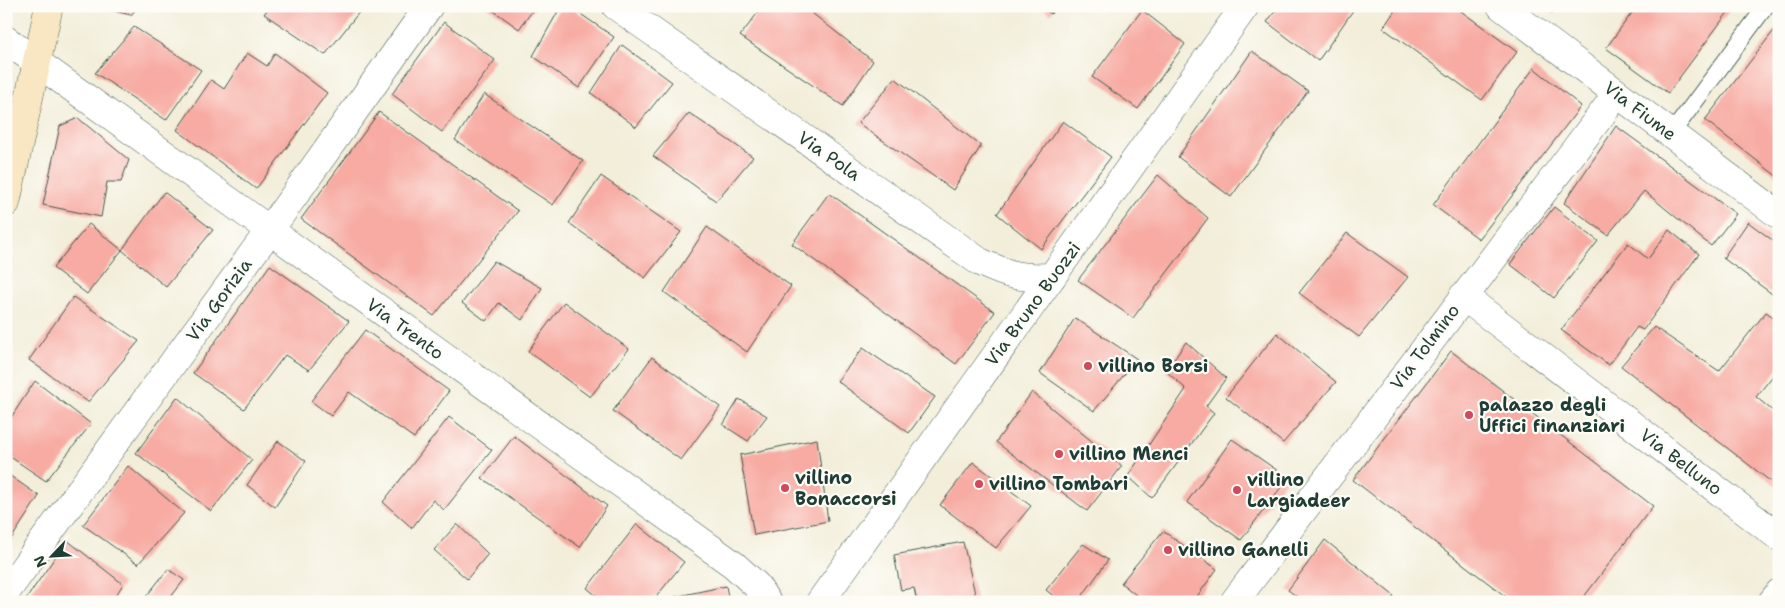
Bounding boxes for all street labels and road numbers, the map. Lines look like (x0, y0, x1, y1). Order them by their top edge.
street label: Via Fiume (1599, 76, 1681, 146)
street label: Via Pola (793, 126, 865, 186)
street label: Via Bruno Buozzi (980, 237, 1086, 371)
street label: Via Gorizia (181, 254, 257, 346)
street label: Via Trento (361, 293, 449, 365)
street label: Via Tolmino (1385, 299, 1465, 395)
street label: Via Belluno (1635, 423, 1727, 501)

